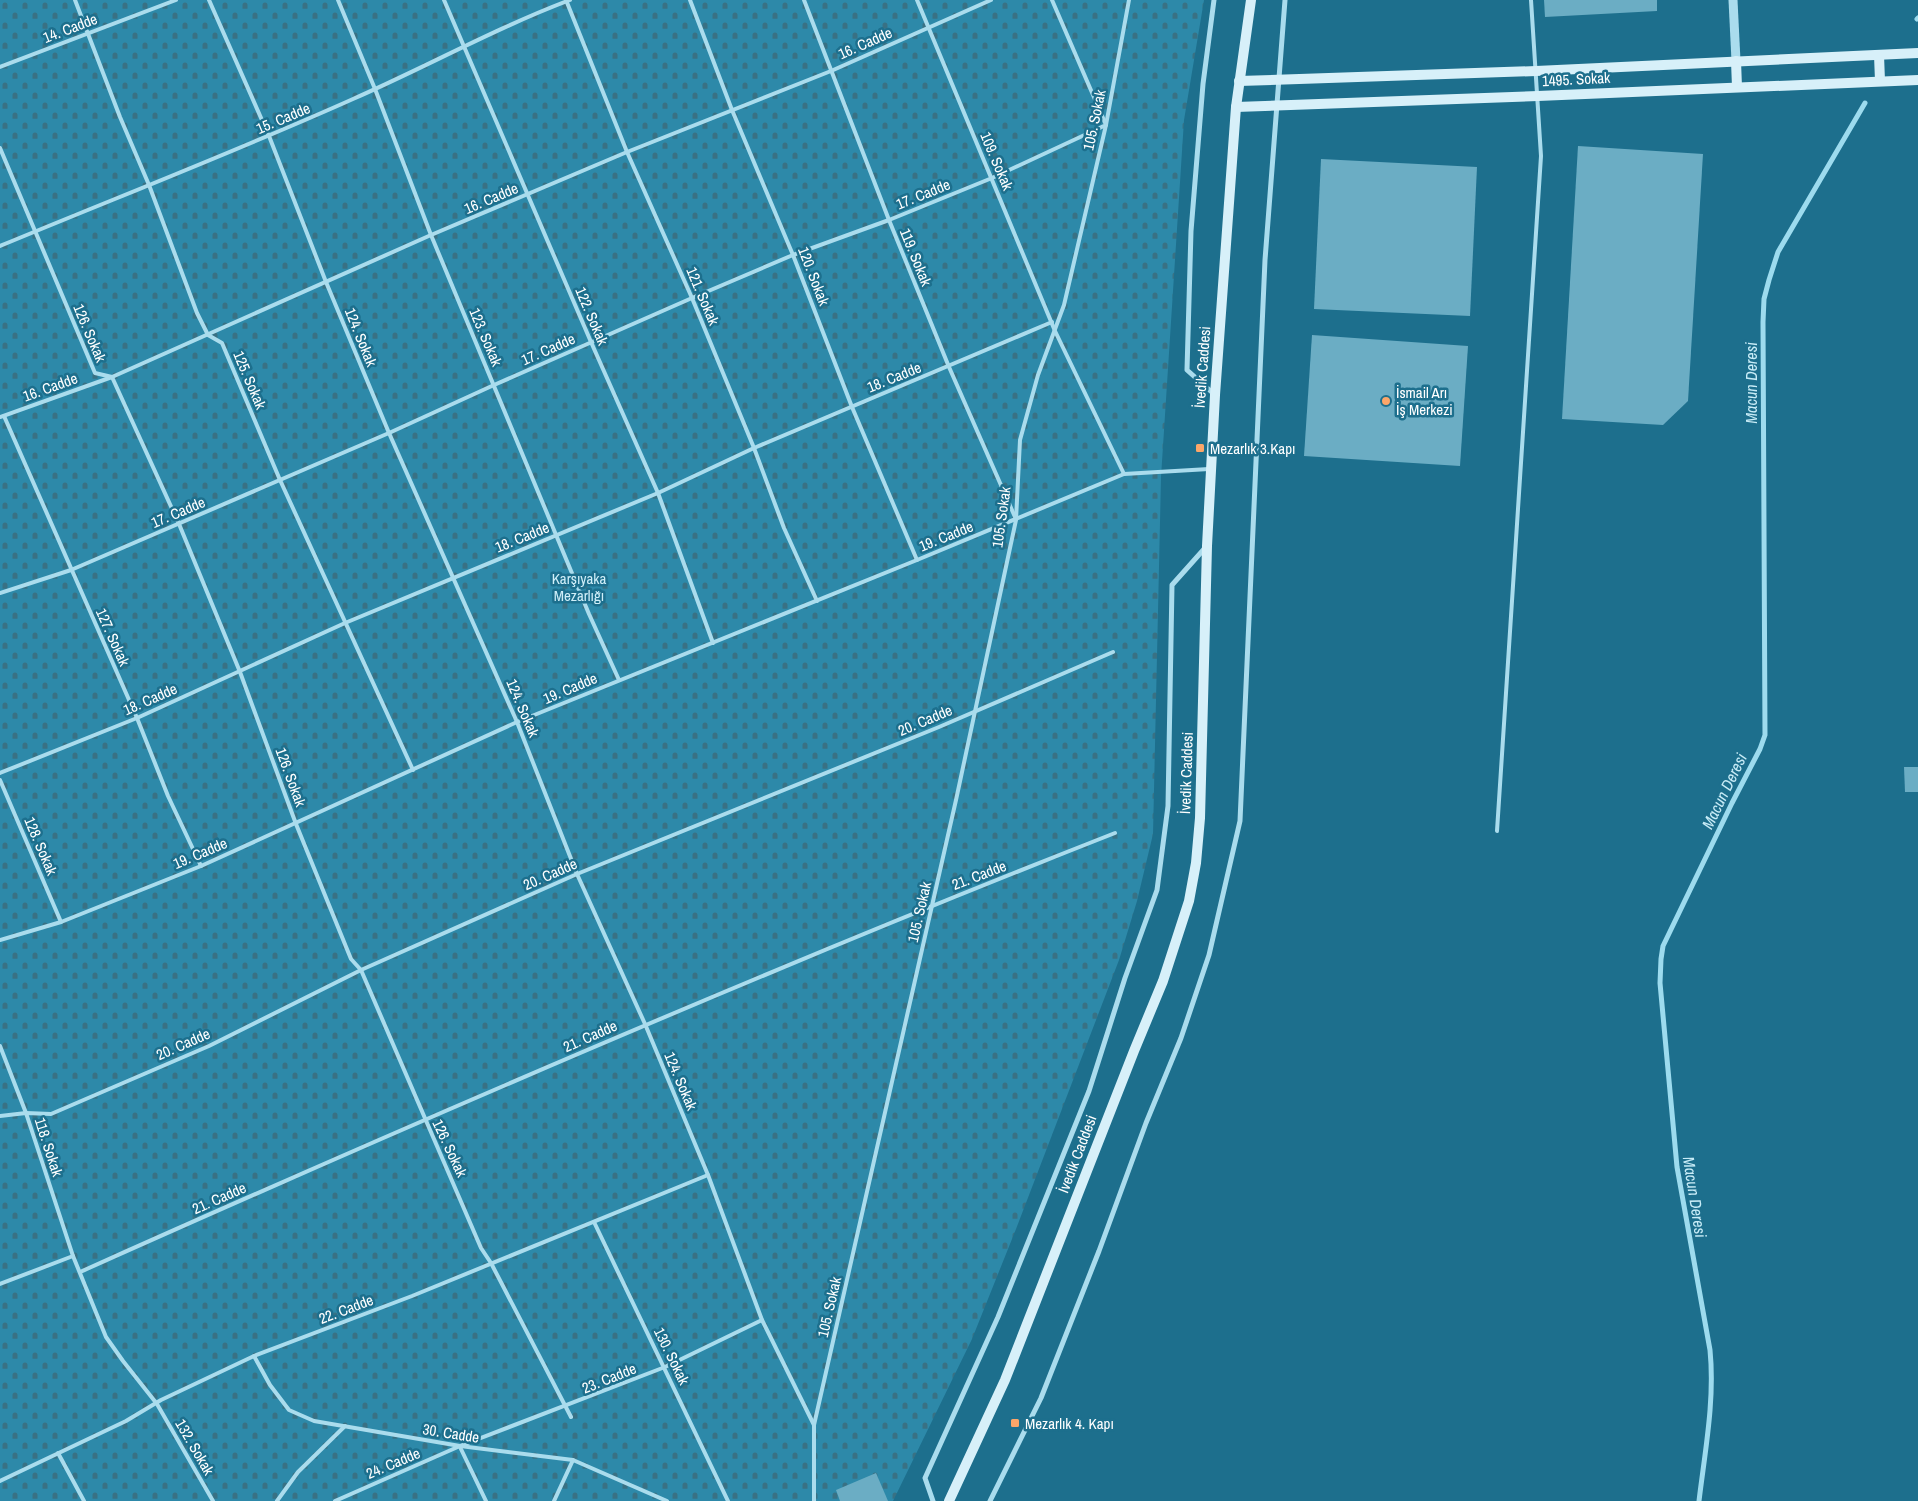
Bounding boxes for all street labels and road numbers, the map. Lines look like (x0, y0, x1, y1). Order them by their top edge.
street label: 14. Cadde (40, 8, 100, 48)
street label: 16. Cadde (835, 22, 895, 64)
street label: 1495. Sokak (1541, 67, 1612, 91)
street label: 105. Sokak (1077, 87, 1111, 152)
street label: 15. Cadde (253, 97, 313, 139)
street label: 109. Sokak (975, 129, 1019, 194)
street label: 17. Cadde (893, 174, 953, 214)
street label: 16. Cadde (461, 177, 521, 219)
street label: 119. Sokak (895, 225, 937, 290)
street label: 120. Sokak (793, 244, 835, 309)
street label: 121. Sokak (681, 264, 725, 329)
street label: 122. Sokak (570, 284, 614, 349)
street label: 126. Sokak (68, 301, 112, 366)
street label: 124. Sokak (340, 305, 383, 370)
street label: 123. Sokak (464, 305, 508, 370)
street label: İvedik Caddesi (1189, 325, 1215, 409)
street label: 17. Cadde (518, 328, 578, 370)
street label: 125. Sokak (228, 348, 272, 413)
street label: 18. Cadde (864, 357, 924, 397)
street label: 16. Cadde (20, 367, 80, 407)
street label: 105. Sokak (986, 484, 1016, 549)
street label: 17. Cadde (148, 491, 208, 533)
street label: 19. Cadde (916, 516, 976, 556)
street label: 18. Cadde (492, 517, 552, 557)
street label: 127. Sokak (91, 605, 135, 670)
street label: 19. Cadde (540, 667, 600, 709)
street label: 124. Sokak (501, 676, 545, 741)
street label: 18. Cadde (120, 678, 180, 720)
street label: 20. Cadde (895, 699, 955, 741)
street label: İvedik Caddesi (1174, 732, 1198, 814)
street label: 126. Sokak (271, 744, 312, 810)
street label: 128. Sokak (19, 814, 63, 879)
street label: 19. Cadde (170, 832, 230, 874)
street label: 20. Cadde (520, 853, 580, 895)
street label: 21. Cadde (949, 855, 1009, 895)
street label: 105. Sokak (902, 879, 936, 944)
street label: 21. Cadde (560, 1015, 620, 1057)
street label: 20. Cadde (153, 1023, 213, 1065)
street label: 124. Sokak (659, 1049, 703, 1114)
street label: İvedik Caddesi (1052, 1112, 1102, 1196)
street label: 118. Sokak (30, 1115, 69, 1180)
street label: 126. Sokak (427, 1116, 473, 1181)
street label: 21. Cadde (189, 1177, 249, 1219)
street label: 105. Sokak (812, 1274, 846, 1339)
street label: 22. Cadde (316, 1289, 376, 1329)
street label: 130. Sokak (649, 1324, 695, 1389)
street label: 23. Cadde (579, 1358, 639, 1398)
street label: 132. Sokak (171, 1415, 220, 1480)
street label: 30. Cadde (421, 1418, 481, 1448)
street label: 24. Cadde (363, 1442, 423, 1484)

